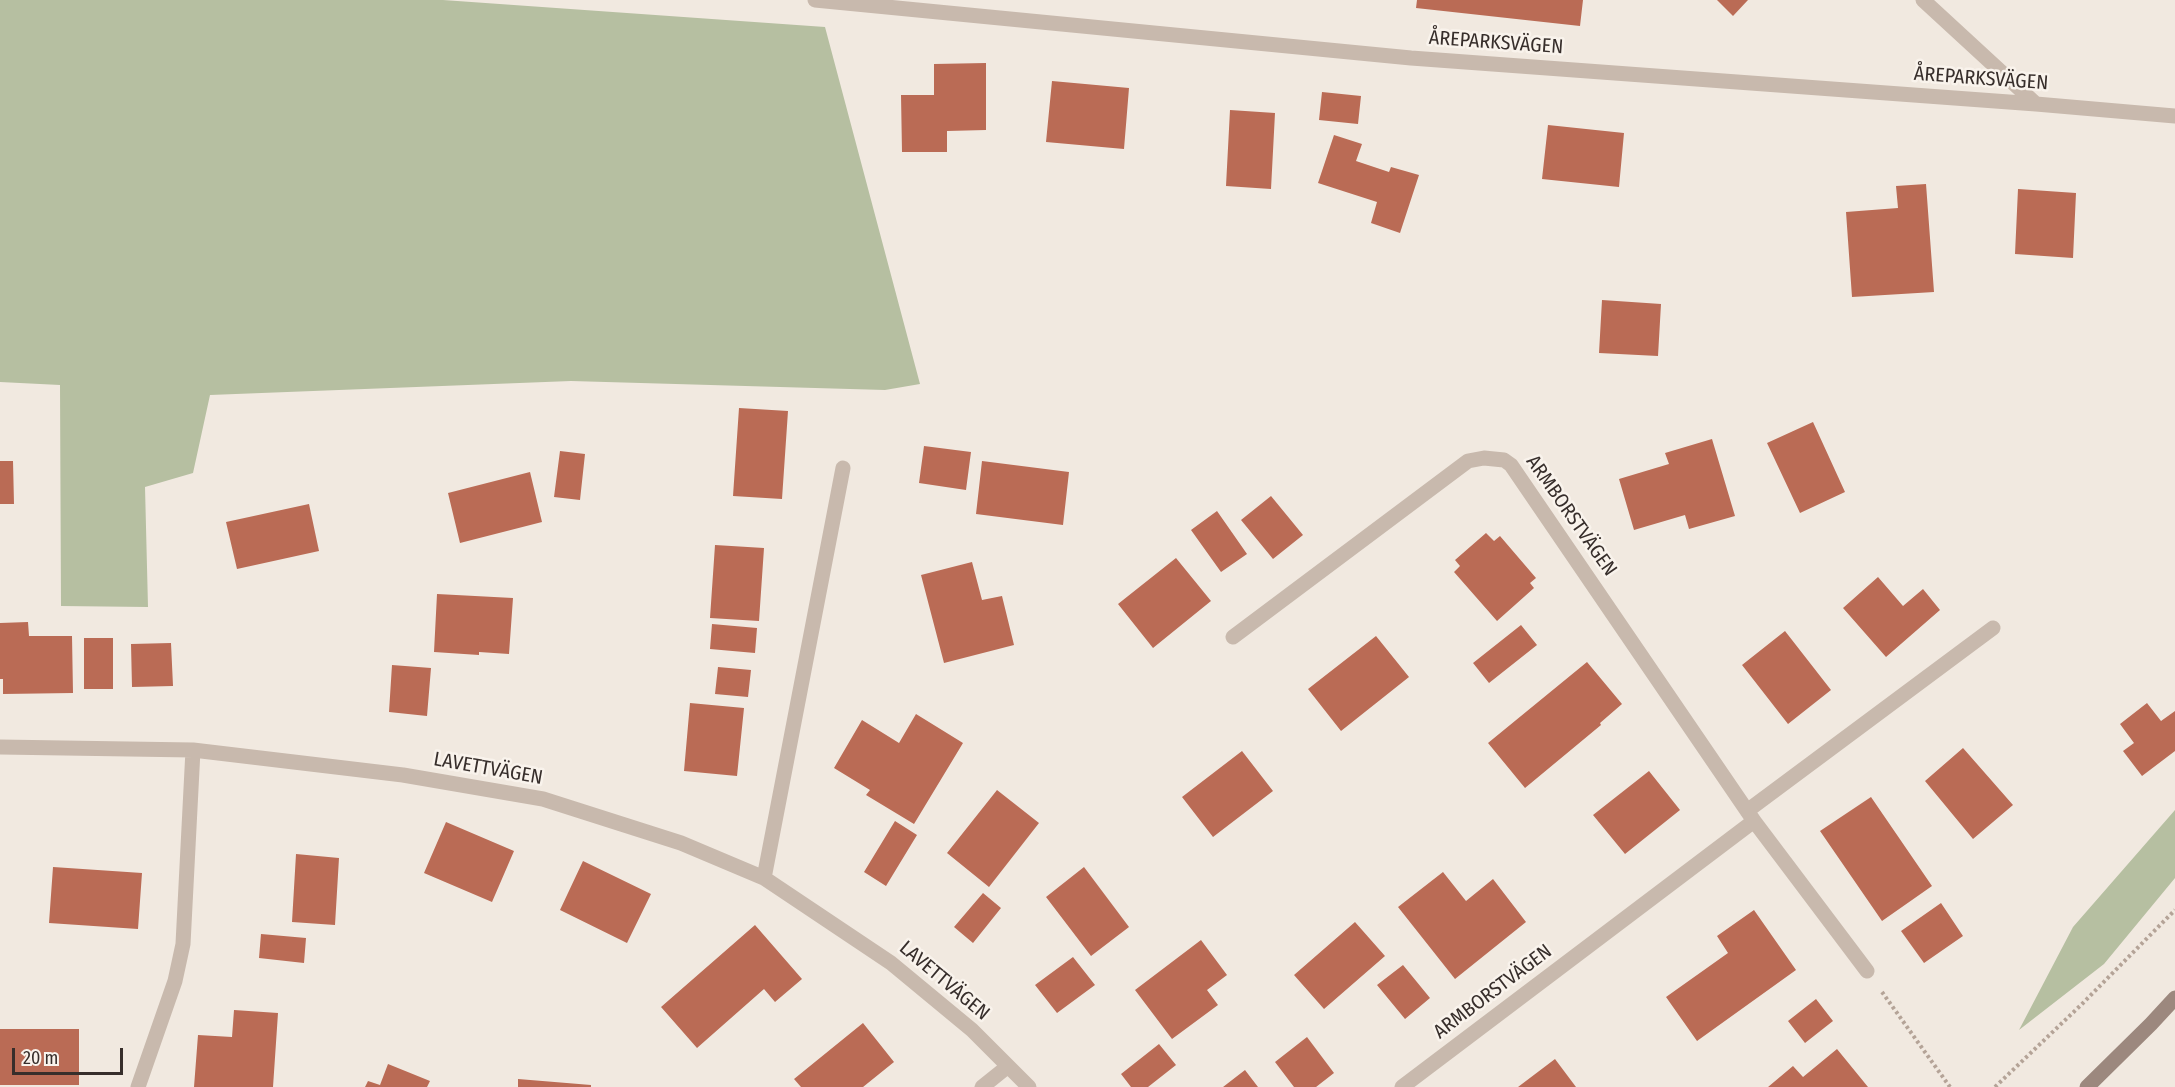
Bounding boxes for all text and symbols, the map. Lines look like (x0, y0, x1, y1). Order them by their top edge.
street label: ÅREPARKSVÄGEN (1428, 26, 1564, 60)
street label: ÅREPARKSVÄGEN (1913, 62, 2049, 96)
street label: ARMBORSTVÄGEN (1520, 451, 1622, 581)
street label: LAVETTVÄGEN (432, 748, 544, 790)
street label: LAVETTVÄGEN (894, 936, 994, 1026)
street label: ARMBORSTVÄGEN (1429, 940, 1557, 1044)
scale bar (15, 1036, 126, 1074)
text: 20 m (23, 1047, 58, 1069)

